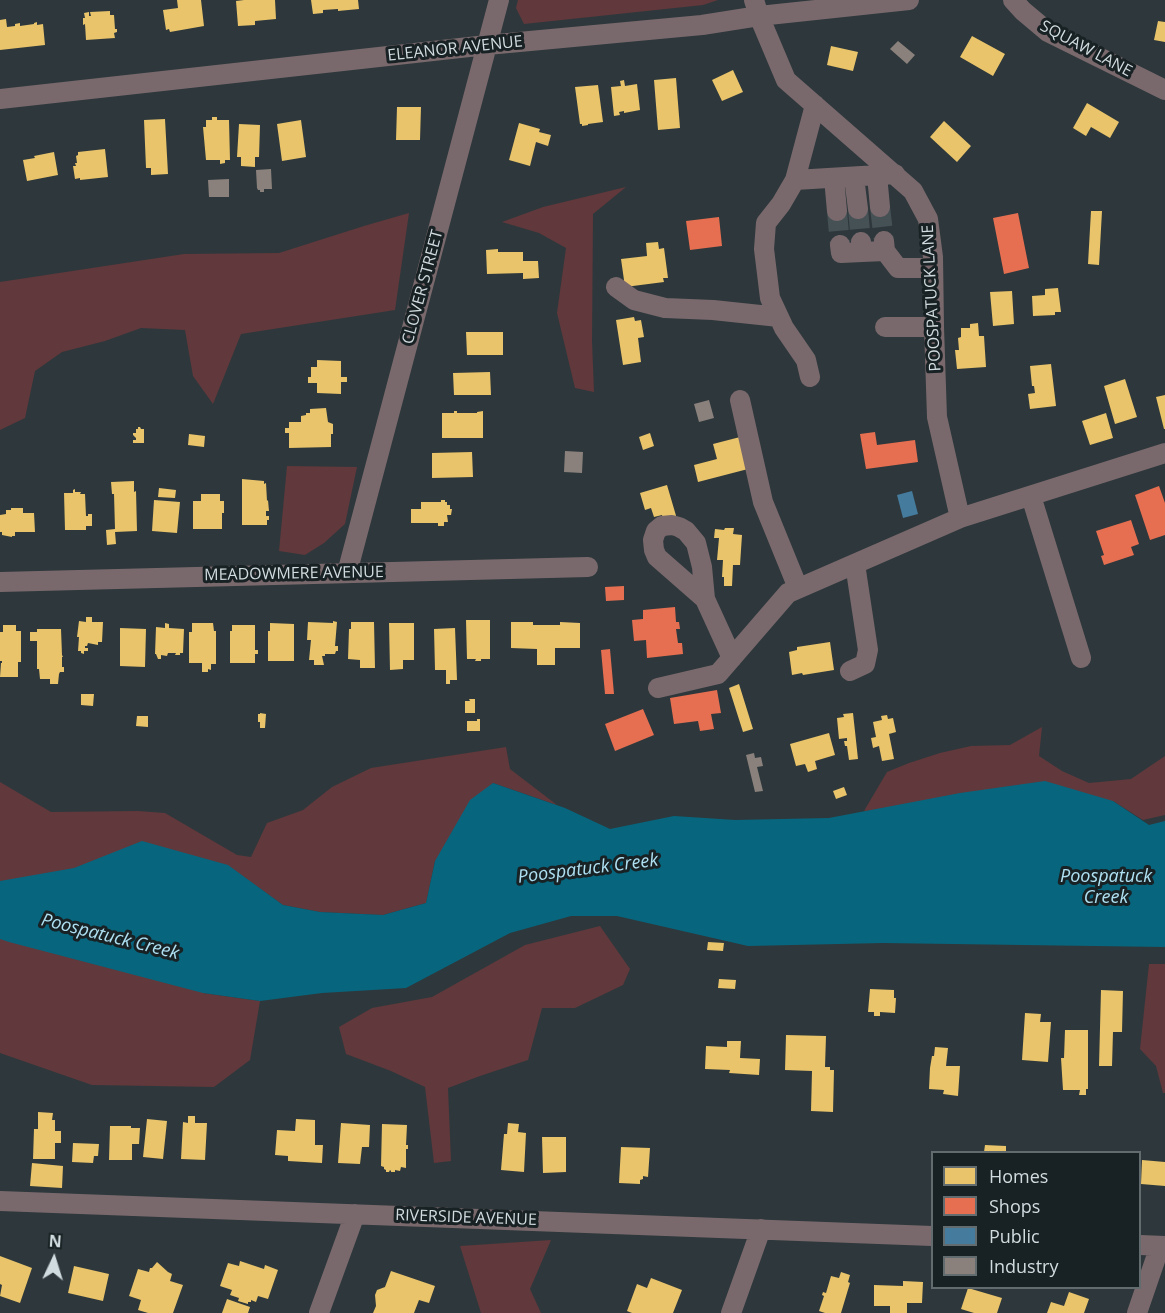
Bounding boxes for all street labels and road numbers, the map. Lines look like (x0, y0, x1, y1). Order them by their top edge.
street label: SQUAW LANE (1037, 17, 1135, 81)
street label: ELEANOR AVENUE (386, 32, 524, 66)
street label: POOSPATUCK LANE (919, 224, 945, 372)
street label: CLOVER STREET (399, 228, 447, 346)
street label: MEADOWMERE AVENUE (204, 563, 384, 585)
street label: RIVERSIDE AVENUE (395, 1206, 537, 1230)

